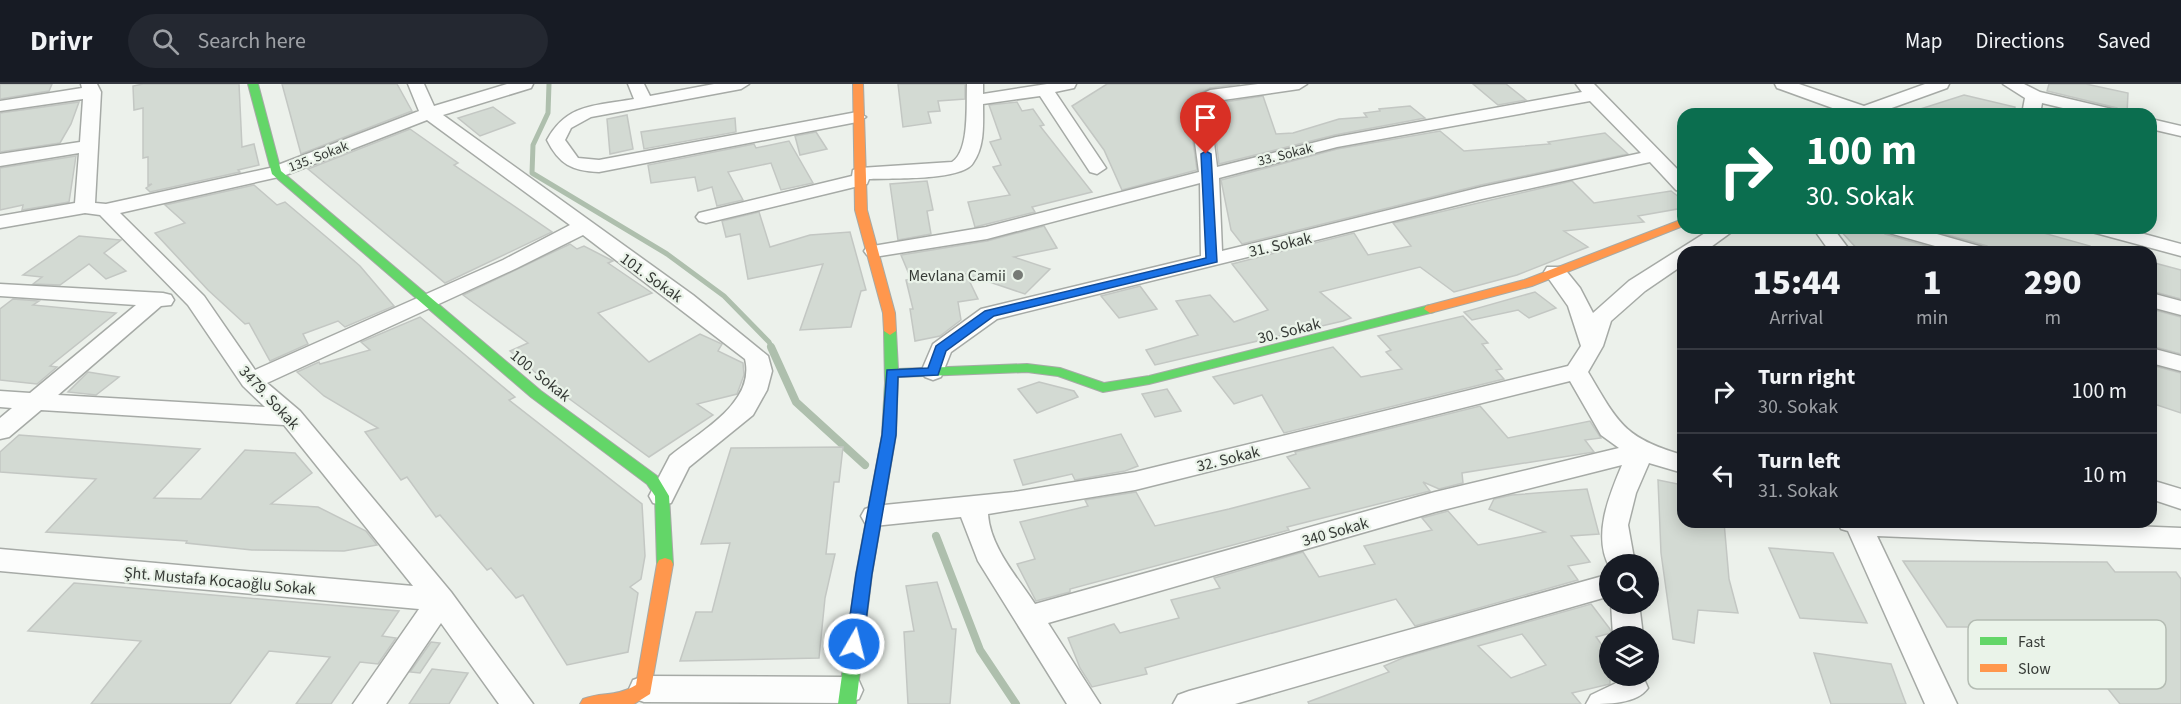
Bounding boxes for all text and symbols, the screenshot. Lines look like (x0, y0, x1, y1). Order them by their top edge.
search box (128, 14, 548, 68)
text: Drivr (30, 21, 92, 61)
icon: search (149, 25, 182, 58)
text: Search here (197, 25, 306, 57)
text: Map (1905, 26, 1943, 56)
text: Directions (1976, 26, 2064, 56)
text: Saved (2097, 26, 2151, 56)
pin (1180, 92, 1231, 154)
icon: arrive (1189, 101, 1222, 134)
text: 100 m (1806, 121, 1917, 181)
icon: right (1707, 132, 1785, 210)
street label: 135. Sokak (285, 136, 351, 178)
street label: 33. Sokak (1256, 138, 1315, 171)
text: 30. Sokak (1806, 177, 1914, 216)
street label: 31. Sokak (1247, 227, 1314, 263)
street label: 101. Sokak (616, 248, 687, 308)
text: 15:44 (1752, 257, 1841, 308)
text: 1 (1923, 257, 1942, 308)
text: 290 (2024, 257, 2082, 308)
place label: Mevlana Camii (908, 265, 1006, 287)
marker: Mevlana Camii (1011, 268, 1025, 282)
text: Arrival (1770, 304, 1823, 332)
text: min (1916, 304, 1948, 332)
text: m (2044, 304, 2061, 332)
street label: 30. Sokak (1256, 313, 1323, 349)
street label: 100. Sokak (505, 345, 575, 407)
street label: 3479. Sokak (234, 361, 305, 434)
text: Turn right (1758, 361, 1855, 393)
icon: right (1707, 375, 1740, 408)
text: 100 m (2072, 375, 2127, 407)
text: 30. Sokak (1758, 393, 1838, 421)
street label: 32. Sokak (1195, 441, 1262, 477)
text: Turn left (1758, 445, 1840, 477)
icon: left (1707, 459, 1740, 492)
text: 10 m (2082, 459, 2127, 491)
text: 31. Sokak (1758, 477, 1838, 505)
street label: 340 Sokak (1300, 512, 1371, 552)
map controls (1599, 554, 1659, 686)
button: search (1599, 554, 1659, 614)
street label: Şht. Mustafa Kocaoğlu Sokak (123, 562, 317, 600)
position arrow (822, 612, 886, 676)
legend (1968, 620, 2166, 689)
button: layers (1599, 626, 1659, 686)
text: Fast (2018, 631, 2046, 653)
text: Slow (2018, 658, 2051, 680)

